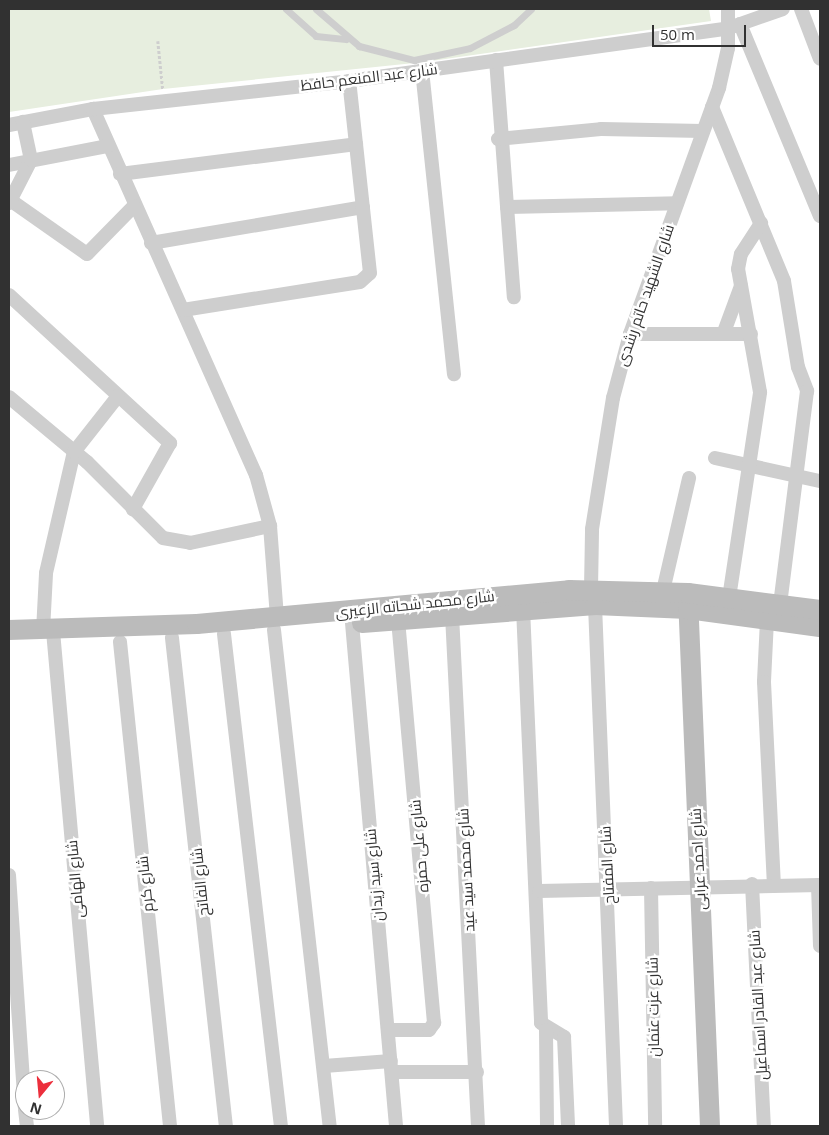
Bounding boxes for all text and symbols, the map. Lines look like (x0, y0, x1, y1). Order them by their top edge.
scale bar (654, 15, 748, 47)
text: 50 m (660, 24, 695, 44)
street label: شارع عبد المنعم حافظ (299, 60, 439, 94)
street label: شارع الشهيد حاتم رشدى (612, 222, 678, 368)
street label: شارع محمد شحاته الزعيرى (334, 587, 496, 621)
street label: شارع على حمزه (406, 799, 432, 893)
street label: شارع محمد سيد عيد (454, 808, 478, 932)
street label: شارع احمد عرابى (686, 808, 710, 910)
street label: شارع المفتاح (596, 825, 618, 905)
street label: شارع سيد زيدان (361, 828, 387, 922)
street label: شارع الهامى (63, 839, 87, 919)
street label: شارع الفاتح (187, 847, 213, 917)
street label: شارع كرم (133, 855, 157, 913)
street label: شارع عبد القادر اسماعيل (745, 930, 771, 1080)
street label: شارع عزت عتمان (643, 957, 663, 1057)
north arrow (15, 1070, 65, 1120)
text: N (28, 1098, 44, 1120)

